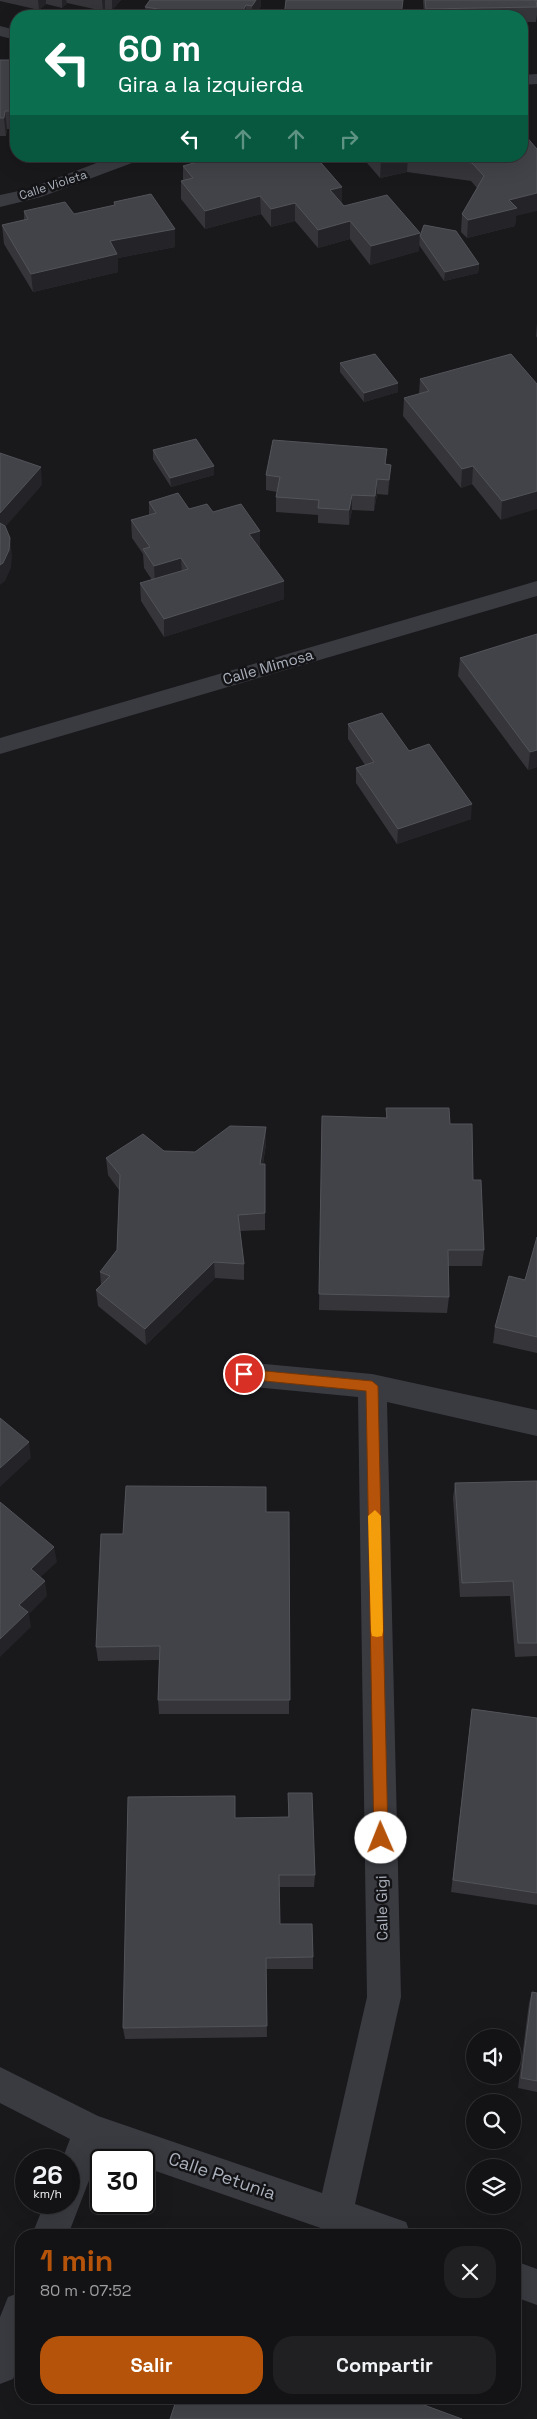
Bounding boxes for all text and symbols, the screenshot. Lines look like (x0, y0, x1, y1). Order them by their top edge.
text: 60 m (118, 27, 201, 71)
icon: left (35, 30, 100, 95)
text: Gira a la izquierda (118, 70, 303, 98)
icon: left (176, 125, 204, 153)
icon: ahead (229, 125, 257, 153)
icon: ahead (282, 125, 310, 153)
icon: right (335, 125, 363, 153)
street label: Calle Violeta (17, 166, 89, 204)
street label: Calle Mimosa (220, 644, 316, 689)
pin (223, 1353, 265, 1395)
icon: arrive (230, 1360, 258, 1388)
position arrow (354, 1811, 406, 1863)
street label: Calle Gigi (371, 1875, 392, 1941)
map controls (466, 2029, 521, 2214)
button: sound (466, 2029, 521, 2084)
button: search (466, 2094, 521, 2149)
street label: Calle Petunia (165, 2146, 279, 2205)
speed limit sign: 30 (90, 2149, 155, 2214)
text: 26 (32, 2159, 63, 2191)
button: layers (466, 2159, 521, 2214)
text: km/h (33, 2186, 62, 2202)
text: 1 min (40, 2241, 113, 2280)
button: close (444, 2246, 496, 2298)
text: 80 m · 07:52 (40, 2280, 131, 2301)
button: Salir (40, 2336, 263, 2394)
button: Compartir (273, 2336, 496, 2394)

